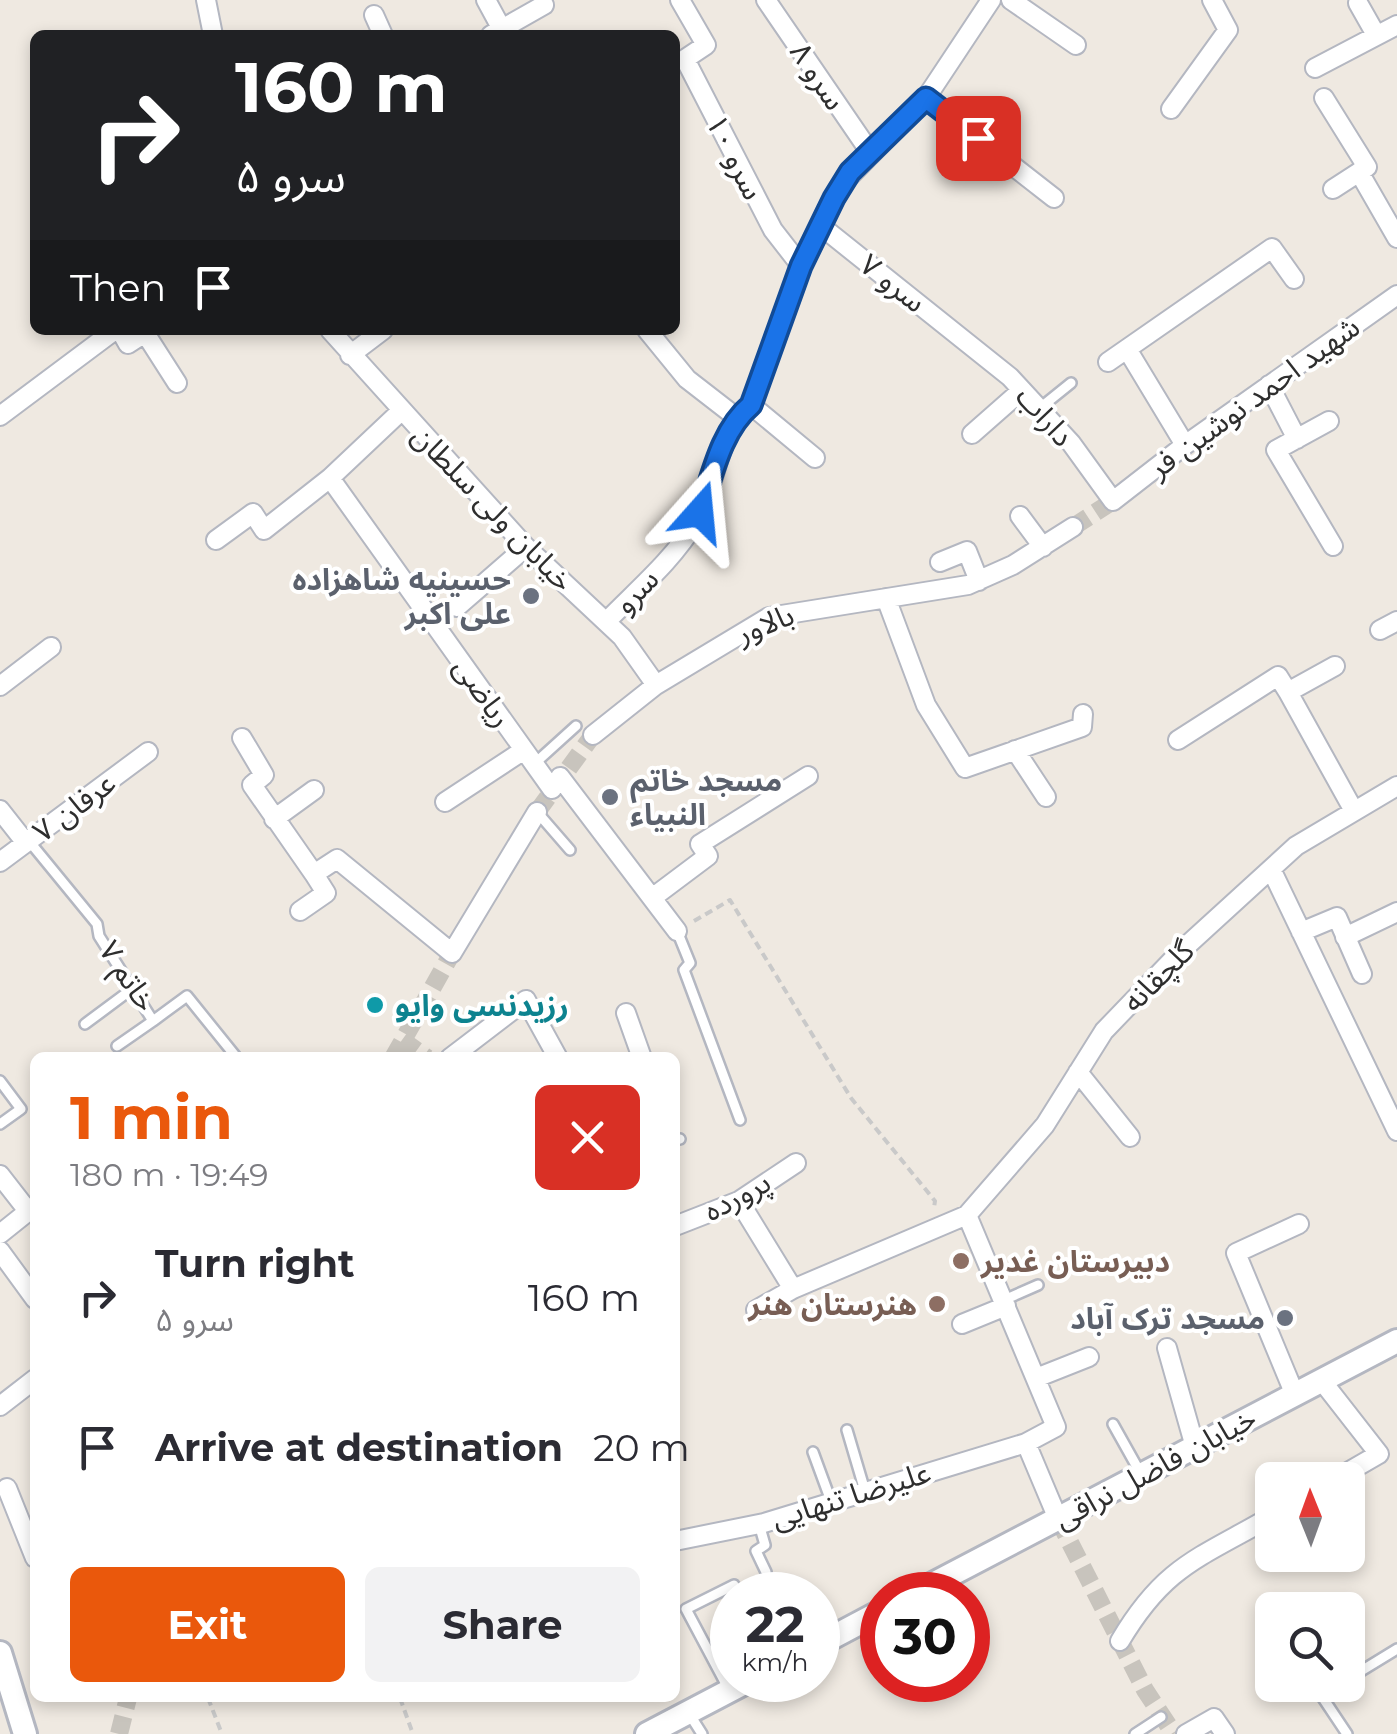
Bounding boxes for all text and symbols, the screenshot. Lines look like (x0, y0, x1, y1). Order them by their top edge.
street label: سرو ۸ (782, 35, 854, 117)
text: 160 m (235, 44, 448, 130)
icon: right (70, 70, 200, 200)
pin (936, 96, 1021, 181)
street label: سرو ۱۰ (698, 108, 772, 206)
icon: arrive (951, 111, 1006, 166)
text: سرو ۵ (235, 148, 346, 203)
street label: سرو ۷ (853, 246, 933, 320)
icon: arrive (186, 260, 241, 315)
text: Then (70, 264, 166, 311)
street label: شهید احمد نوشین فر (1141, 308, 1367, 487)
street label: داراب (1008, 378, 1082, 454)
street label: خیابان ولی سلطان (404, 417, 582, 599)
position arrow (648, 460, 752, 564)
place label: حسینیه شاهزاده علی اکبر (292, 561, 511, 632)
street label: سرو (606, 561, 666, 621)
marker: حسینیه شاهزاده علی اکبر (520, 585, 542, 607)
street label: بالاور (730, 596, 799, 653)
street label: ریاضی (446, 650, 520, 734)
place label: مسجد خاتم النبیاء (630, 762, 782, 833)
street label: عرفان ۷ (25, 764, 123, 850)
marker: مسجد خاتم النبیاء (599, 786, 621, 808)
street label: گلچقانه (1114, 932, 1203, 1021)
street label: خاتم ۷ (87, 934, 165, 1021)
place label: رزیدنسی وایو (395, 987, 569, 1024)
marker: رزیدنسی وایو (364, 994, 386, 1016)
text: 1 min (70, 1081, 233, 1154)
button: close (535, 1085, 640, 1190)
text: 180 m · 19:49 (70, 1155, 269, 1194)
street label: پرورده (697, 1163, 778, 1230)
text: Turn right (155, 1240, 354, 1287)
place label: دبیرستان غدیر (979, 1243, 1170, 1280)
marker: دبیرستان غدیر (950, 1250, 972, 1272)
icon: right (70, 1270, 125, 1325)
text: 160 m (528, 1274, 640, 1321)
place label: هنرستان هنر (746, 1286, 917, 1323)
marker: هنرستان هنر (926, 1293, 948, 1315)
text: سرو ۵ (155, 1300, 234, 1339)
place label: مسجد ترک آباد (1070, 1300, 1265, 1337)
marker: مسجد ترک آباد (1274, 1307, 1296, 1329)
street label: خیابان فاضل نراقی (1048, 1399, 1262, 1537)
icon: arrive (70, 1420, 125, 1475)
text: Arrive at destination (155, 1424, 563, 1471)
text: 20 m (593, 1424, 690, 1471)
street label: علیرضا تنهایی (767, 1453, 935, 1537)
north arrow (1255, 1462, 1365, 1572)
map controls (1255, 1462, 1365, 1702)
button: Exit (70, 1567, 345, 1682)
button: Share (365, 1567, 640, 1682)
speed limit sign: 30 (860, 1572, 990, 1702)
button: search (1255, 1592, 1365, 1702)
text: 22 (746, 1594, 805, 1655)
text: km/h (742, 1647, 808, 1677)

